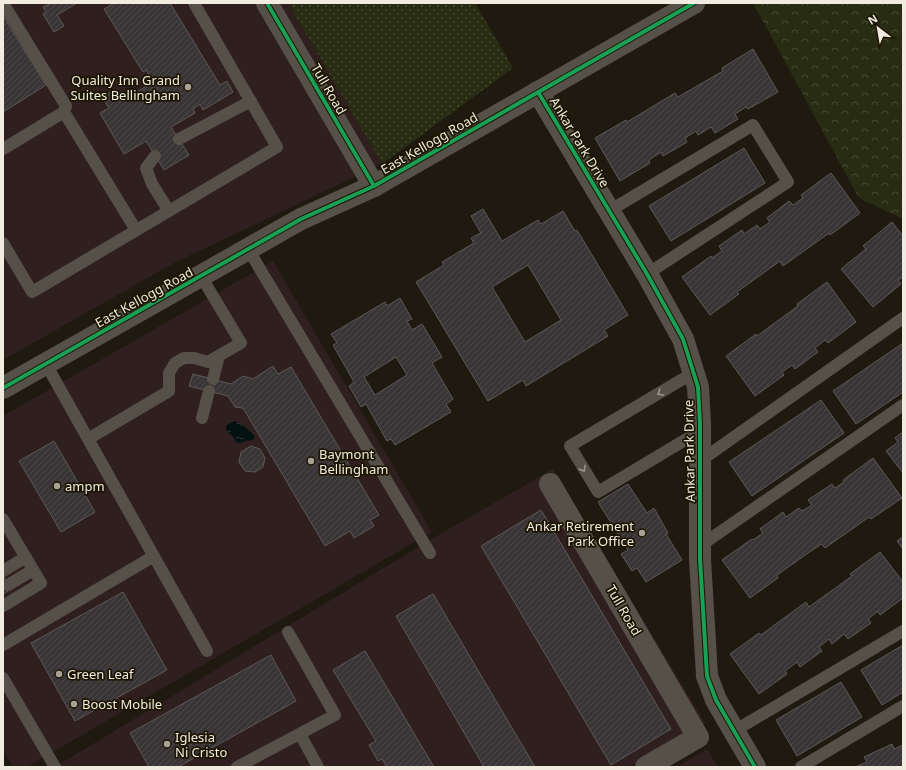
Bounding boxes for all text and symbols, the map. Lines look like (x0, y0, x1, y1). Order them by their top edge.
north arrow (858, 8, 898, 48)
text: N (865, 10, 880, 28)
street label: Tull Road (307, 60, 351, 118)
place label: Quality Inn Grand Suites Bellingham (70, 71, 180, 104)
marker: Quality Inn Grand Suites Bellingham (183, 82, 193, 92)
street label: Ankar Park Drive (546, 94, 614, 190)
street label: East Kellogg Road (377, 108, 481, 178)
street label: East Kellogg Road (92, 263, 196, 331)
one-way arrow (657, 389, 664, 396)
street label: Ankar Park Drive (679, 400, 699, 502)
place label: Baymont Bellingham (319, 445, 388, 478)
marker: Baymont Bellingham (306, 456, 316, 466)
one-way arrow (579, 464, 586, 472)
place label: ampm (65, 477, 105, 495)
marker: ampm (52, 481, 62, 491)
place label: Ankar Retirement Park Office (527, 517, 634, 550)
marker: Ankar Retirement Park Office (637, 528, 647, 538)
street label: Tull Road (602, 581, 646, 639)
place label: Green Leaf (67, 665, 135, 683)
marker: Green Leaf (54, 669, 64, 679)
place label: Boost Mobile (82, 695, 162, 713)
marker: Boost Mobile (69, 699, 79, 709)
place label: Iglesia Ni Cristo (175, 728, 227, 761)
marker: Iglesia Ni Cristo (162, 739, 172, 749)

